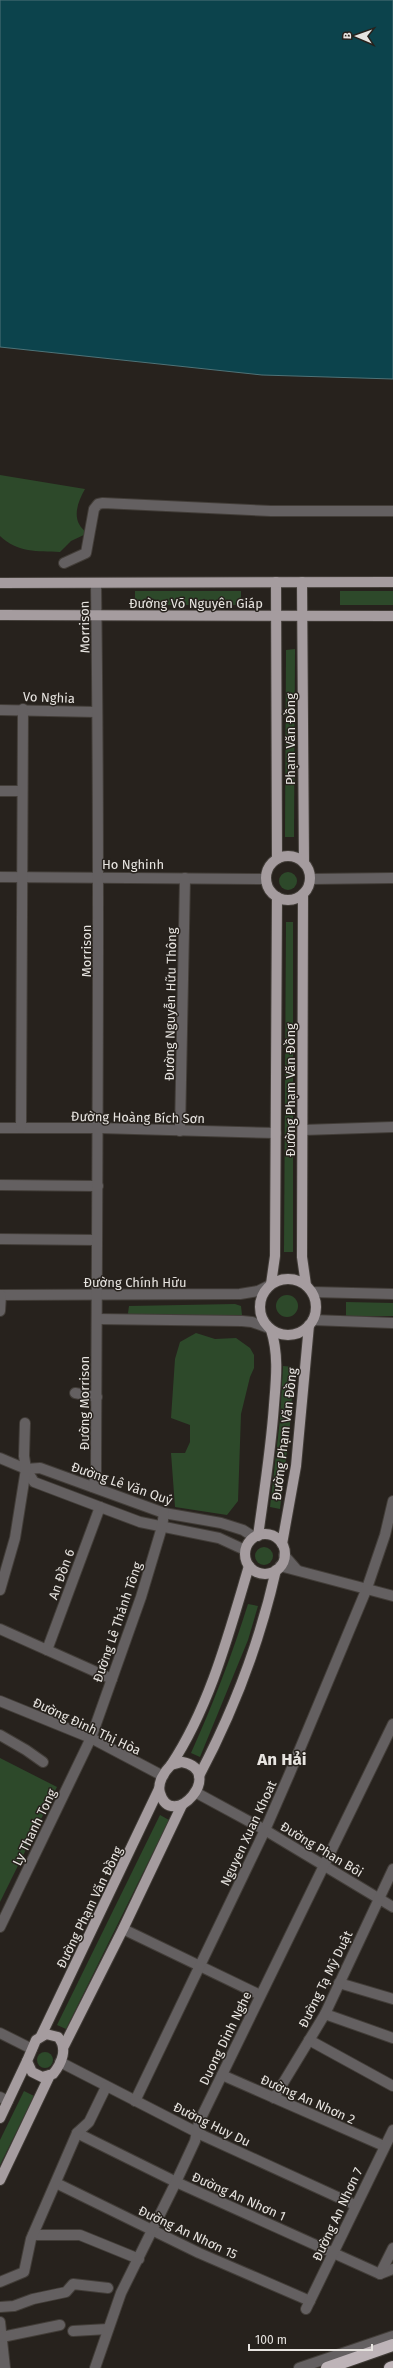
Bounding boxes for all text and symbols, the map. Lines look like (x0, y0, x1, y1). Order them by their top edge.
north arrow (337, 16, 377, 56)
text: B (341, 32, 354, 39)
street label: Đường Võ Nguyên Giáp (129, 596, 263, 611)
street label: Morrison (77, 601, 92, 653)
street label: Vo Nghia (23, 689, 75, 706)
street label: Phạm Văn Đồng (283, 693, 298, 785)
street label: Ho Nghinh (102, 857, 164, 872)
street label: Morrison (79, 925, 94, 977)
street label: Đường Nguyễn Hữu Thông (162, 927, 179, 1081)
street label: Đường Phạm Văn Đồng (283, 1023, 298, 1157)
street label: Đường Hoàng Bích Sơn (71, 1109, 205, 1126)
street label: Đường Chính Hữu (84, 1275, 186, 1290)
street label: Đường Morrison (77, 1356, 92, 1450)
street label: Đường Phạm Văn Đồng (269, 1367, 300, 1501)
street label: Đường Lê Văn Quý (69, 1459, 175, 1508)
street label: An Đồn 6 (45, 1547, 78, 1601)
street label: Đường Lê Thánh Tông (90, 1560, 145, 1684)
street label: Đường Đinh Thị Hòa (30, 1695, 143, 1758)
district label: An Hải (256, 1749, 307, 1770)
street label: Nguyen Xuan Khoat (217, 1778, 280, 1888)
street label: Ly Thanh Tong (9, 1786, 60, 1868)
street label: Đường Phan Bôi (278, 1819, 366, 1880)
street label: Đường Phạm Văn Đồng (53, 1844, 126, 1971)
street label: Đường Tạ Mỹ Duật (295, 1928, 356, 2030)
street label: Duong Dinh Nghe (196, 1989, 255, 2088)
street label: Đường An Nhơn 2 (258, 2072, 357, 2127)
street label: Đường Huy Du (171, 2099, 253, 2150)
street label: Đường An Nhơn 7 (309, 2165, 366, 2263)
street label: Đường An Nhơn 1 (190, 2169, 288, 2224)
street label: Đường An Nhơn 15 (136, 2203, 240, 2262)
scale bar (249, 2326, 372, 2352)
text: 100 m (255, 2333, 287, 2347)

